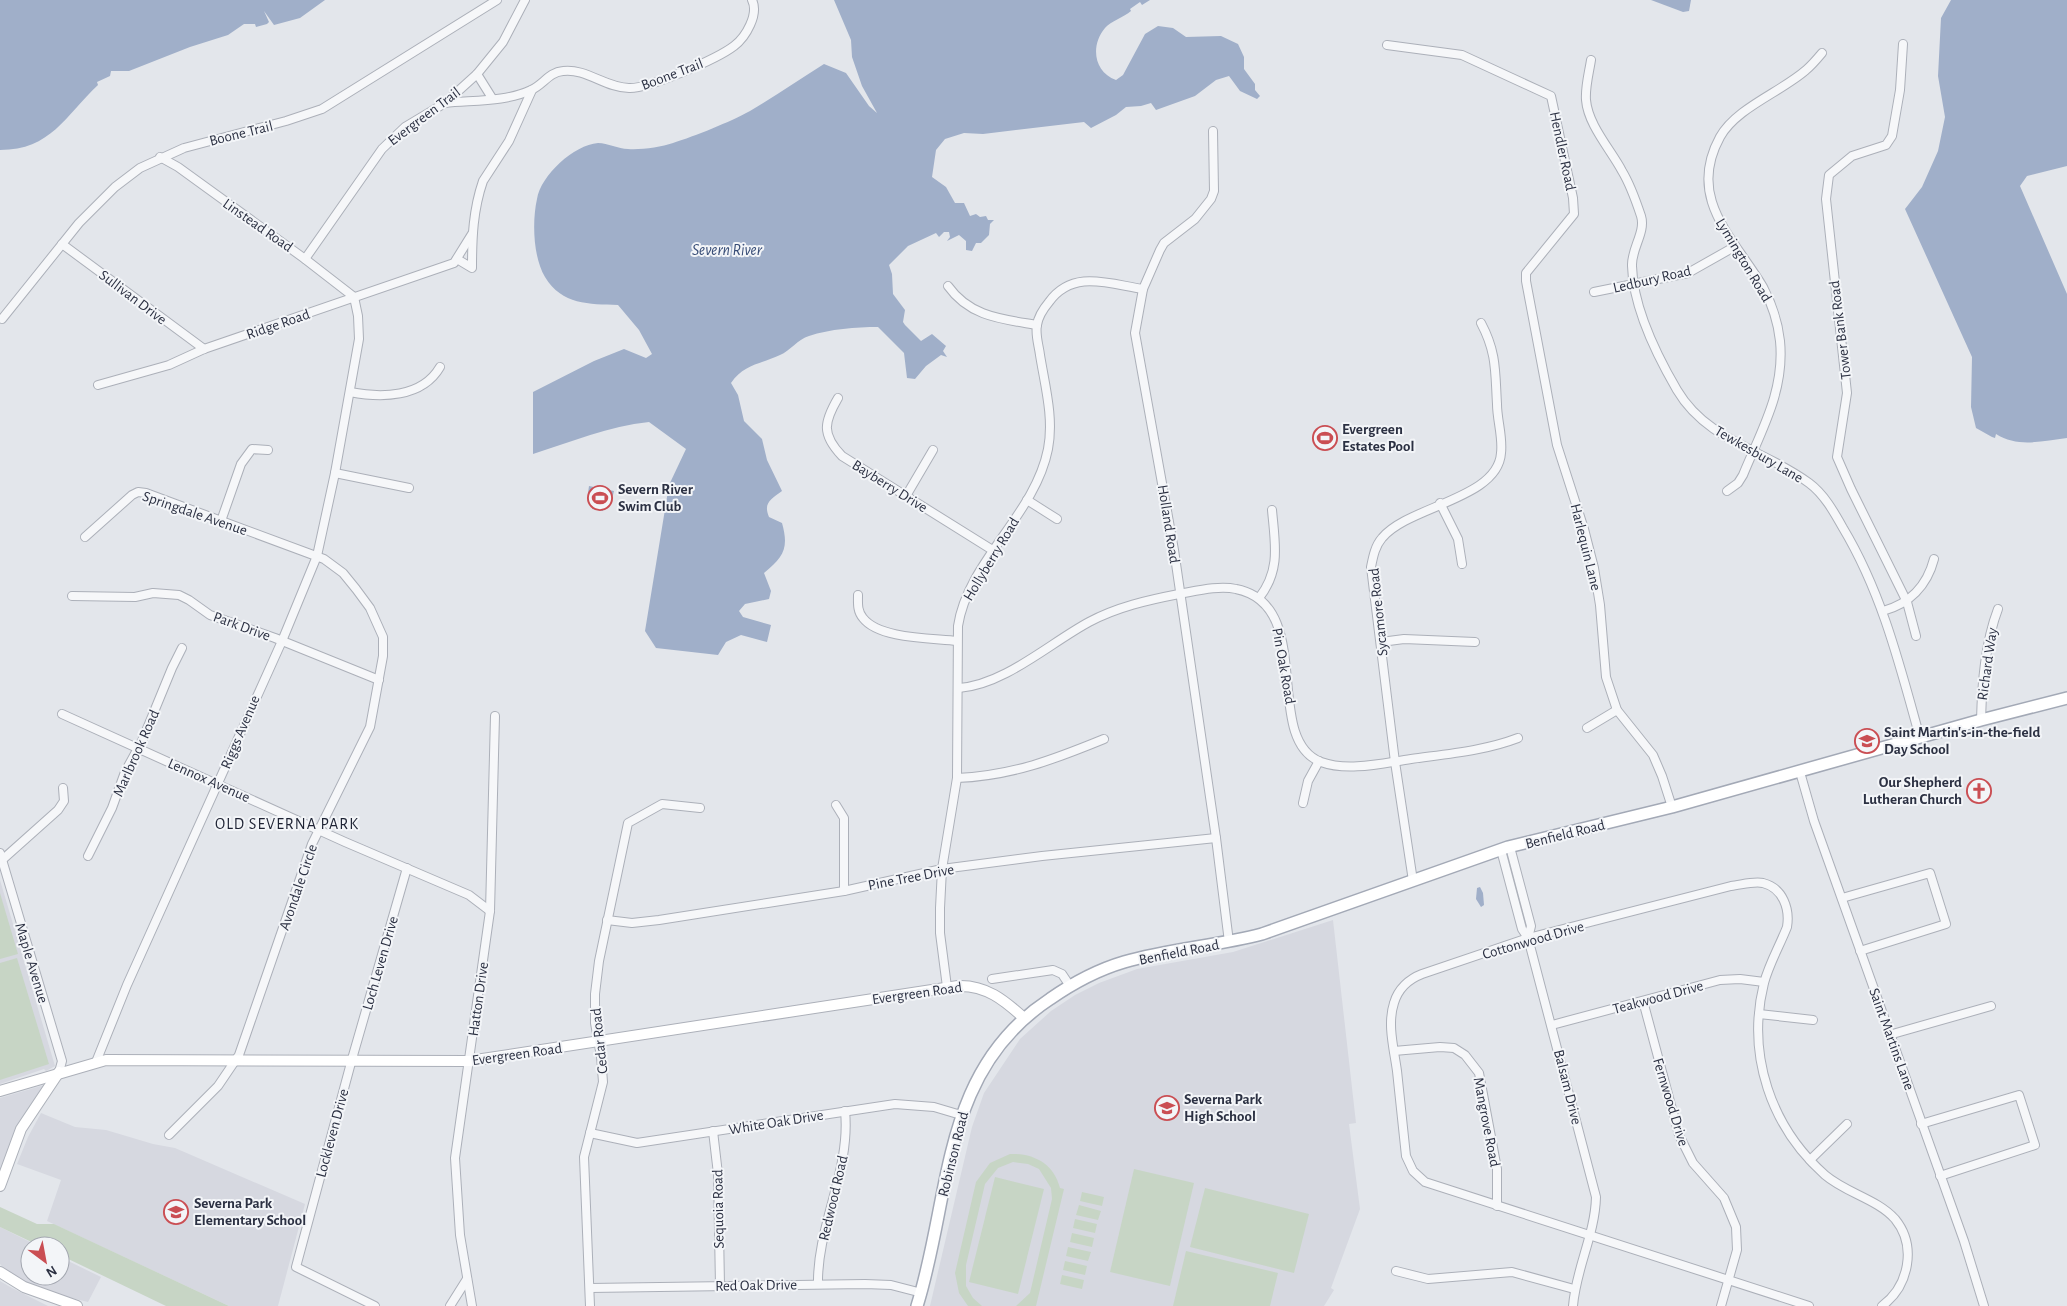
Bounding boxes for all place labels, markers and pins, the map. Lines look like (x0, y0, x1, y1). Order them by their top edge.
place label: Evergreen Estates Pool (1342, 422, 1414, 454)
sports icon: Evergreen Estates Pool (1312, 425, 1338, 451)
place label: Severn River Swim Club (618, 482, 694, 514)
sports icon: Severn River Swim Club (587, 485, 613, 511)
place label: Saint Martin's-in-the-field Day School (1884, 725, 2040, 757)
school or university icon: Saint Martin's-in-the-field Day School (1854, 728, 1880, 754)
place label: Our Shepherd Lutheran Church (1863, 775, 1962, 807)
church icon: Our Shepherd Lutheran Church (1966, 778, 1992, 804)
place label: Severna Park High School (1184, 1092, 1263, 1124)
school or university icon: Severna Park High School (1154, 1095, 1180, 1121)
place label: Severna Park Elementary School (194, 1196, 306, 1228)
school or university icon: Severna Park Elementary School (163, 1199, 189, 1225)

